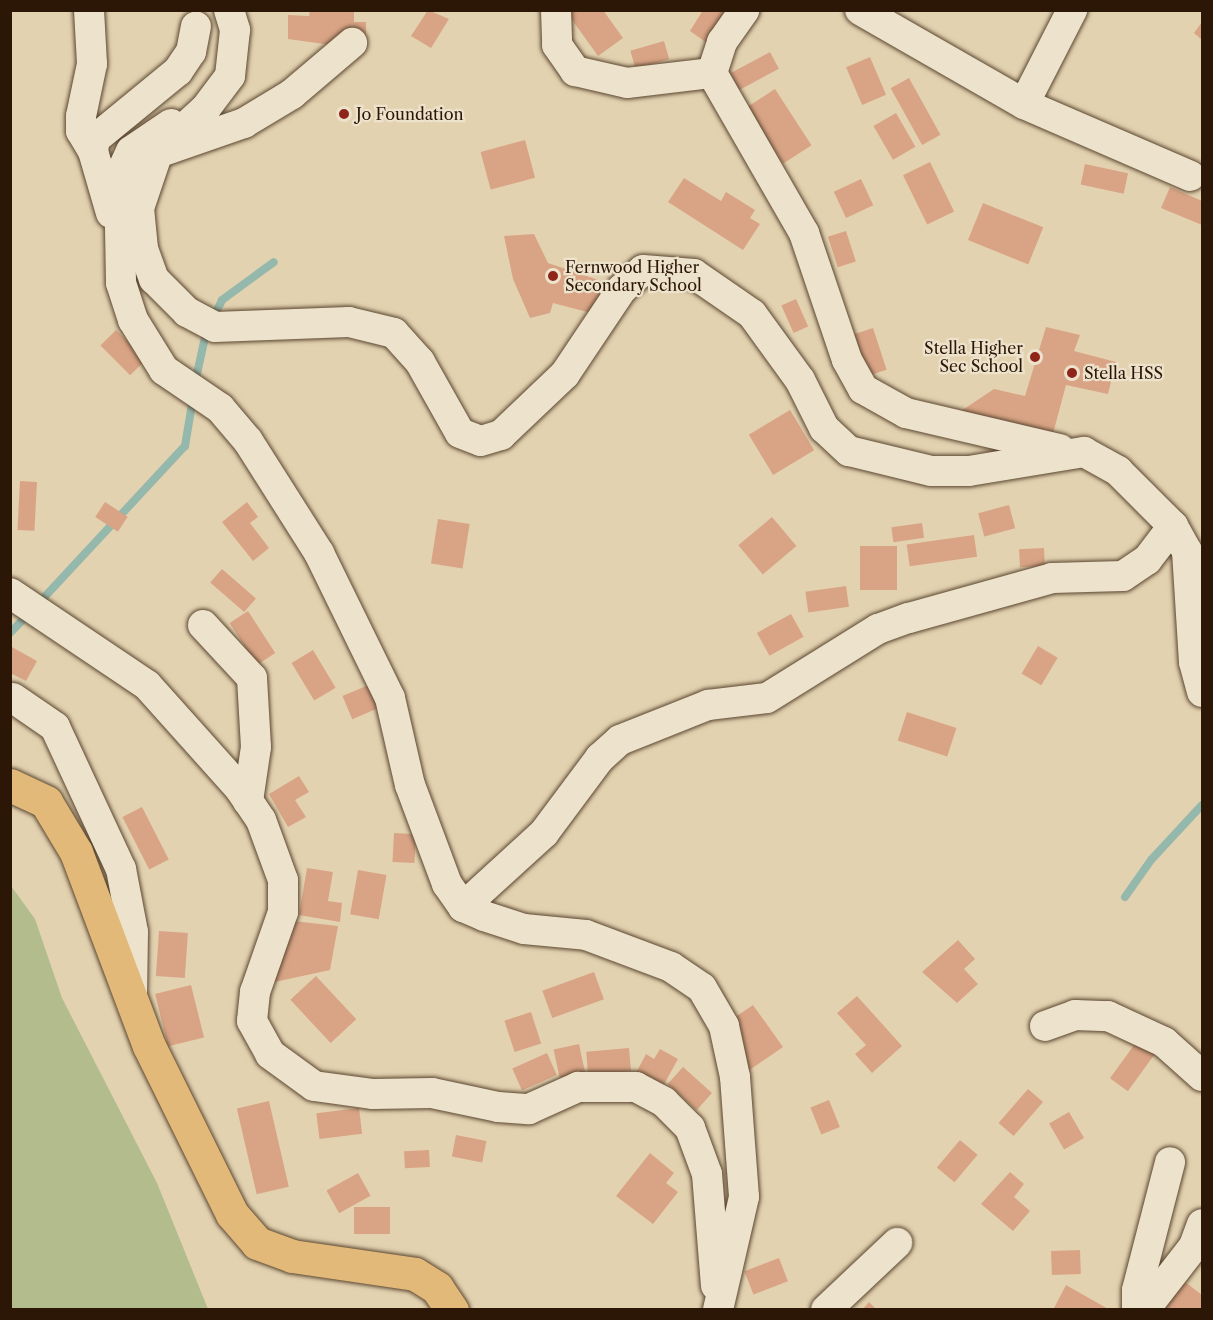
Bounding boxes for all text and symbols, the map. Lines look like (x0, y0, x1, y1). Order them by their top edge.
place label: Jo Foundation (356, 104, 463, 124)
marker: Jo Foundation (337, 107, 351, 121)
place label: Fernwood Higher Secondary School (565, 257, 702, 295)
marker: Fernwood Higher Secondary School (546, 269, 560, 283)
place label: Stella Higher Sec School (924, 338, 1023, 376)
marker: Stella Higher Sec School (1028, 350, 1042, 364)
place label: Stella HSS (1084, 363, 1163, 383)
marker: Stella HSS (1065, 366, 1079, 380)

